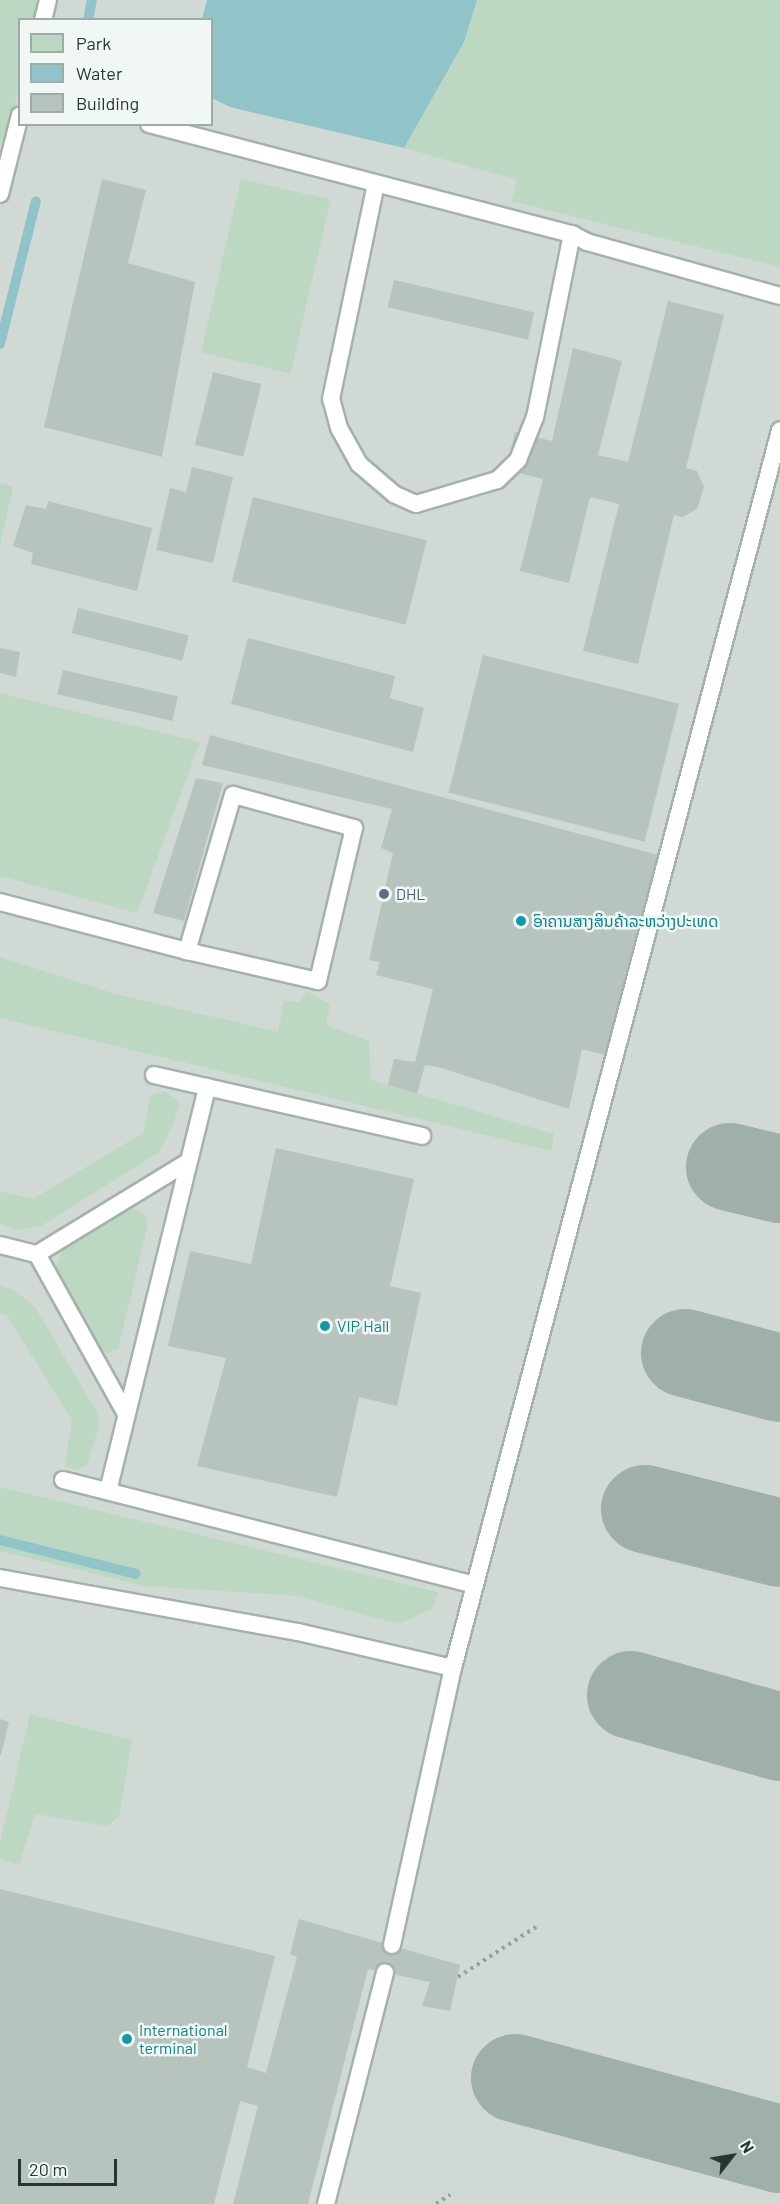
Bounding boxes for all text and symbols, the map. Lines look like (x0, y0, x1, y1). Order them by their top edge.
legend (18, 18, 213, 126)
text: Park (76, 32, 111, 54)
text: Water (76, 62, 123, 84)
text: Building (76, 92, 139, 114)
place label: DHL (396, 884, 425, 904)
marker: DHL (377, 887, 391, 901)
place label: ົອາຄານສາງສິນຄ້າລະຫວ່າງປະເທດ (533, 911, 718, 931)
marker: ົອາຄານສາງສິນຄ້າລະຫວ່າງປະເທດ (514, 914, 528, 928)
place label: VIP Hall (337, 1316, 389, 1336)
marker: VIP Hall (318, 1319, 332, 1333)
place label: International terminal (139, 2020, 228, 2058)
marker: International terminal (120, 2032, 134, 2046)
north arrow (702, 2126, 762, 2186)
text: N (737, 2137, 759, 2156)
scale bar (21, 2147, 120, 2185)
text: 20 m (29, 2158, 67, 2180)

